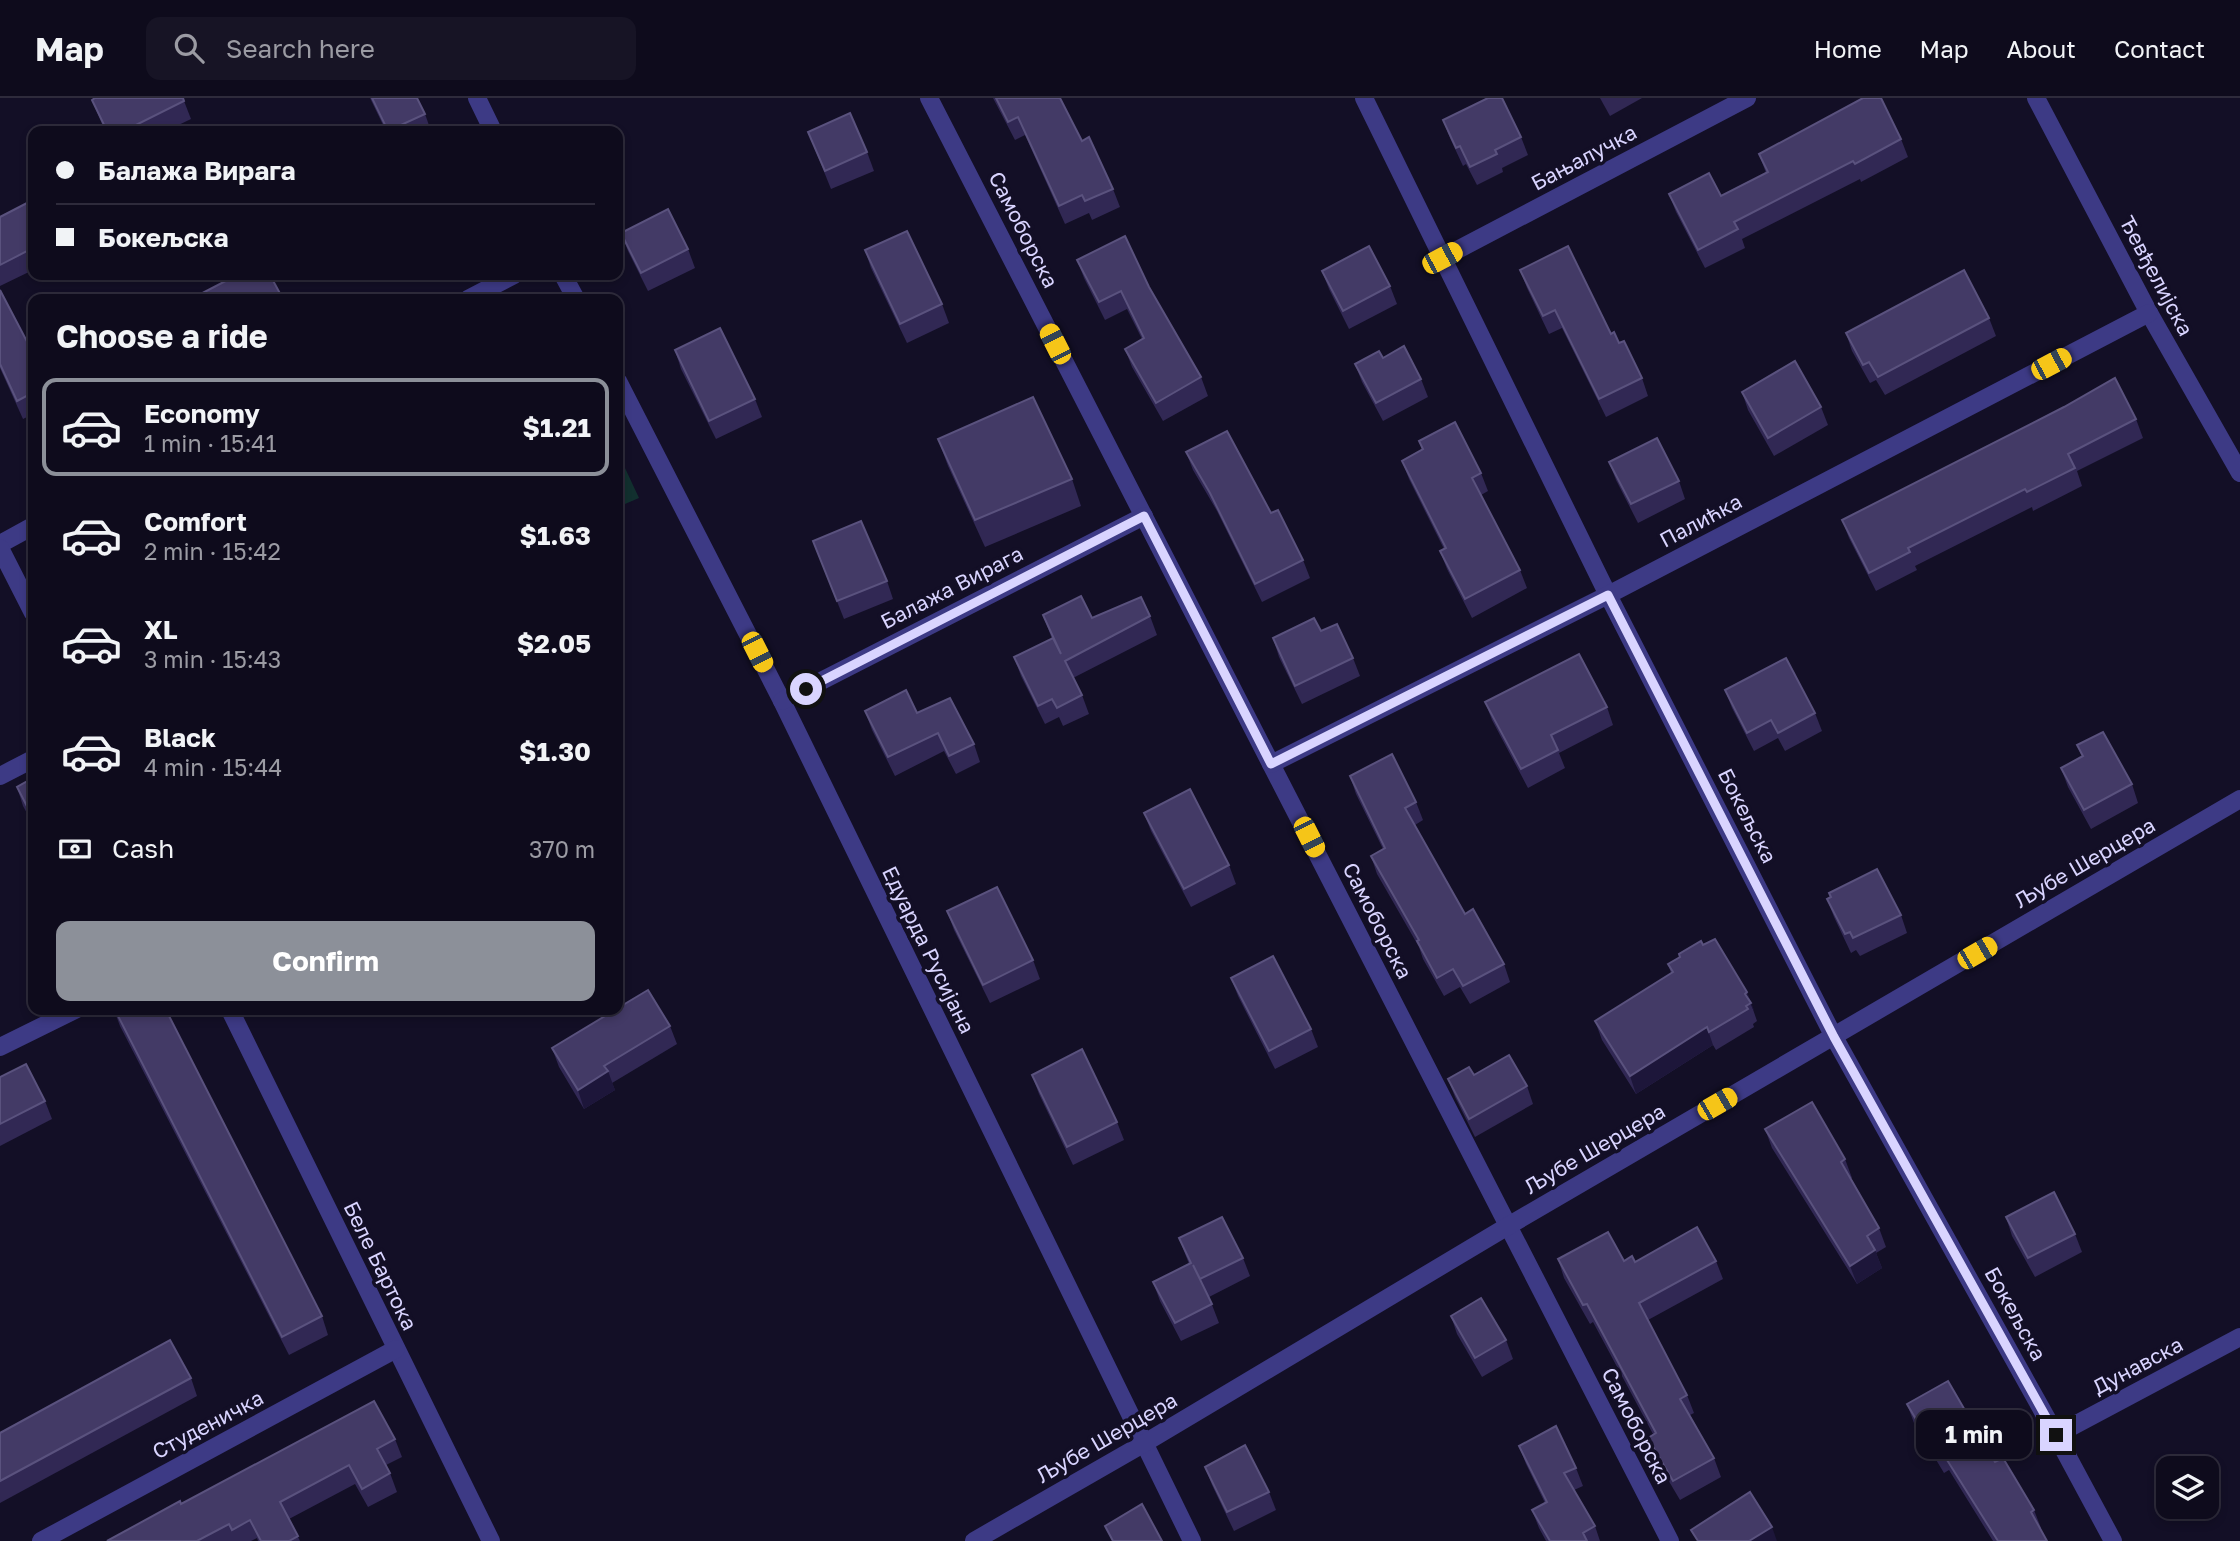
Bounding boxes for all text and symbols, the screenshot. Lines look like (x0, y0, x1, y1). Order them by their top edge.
search box (146, 17, 636, 80)
text: Map (35, 29, 104, 68)
icon: search (170, 29, 208, 67)
text: Search here (226, 33, 375, 64)
text: Home (1814, 34, 1882, 63)
text: Map (1920, 34, 1969, 63)
text: About (2007, 34, 2076, 63)
text: Contact (2114, 34, 2205, 63)
street label: Бањалучка (1526, 118, 1641, 196)
text: Балажа Вирага (98, 155, 296, 186)
street label: Самоборска (983, 167, 1064, 292)
street label: Ђевђелијска (2114, 211, 2199, 340)
text: Бокељска (98, 222, 229, 253)
car (1419, 239, 1466, 277)
text: Choose a ride (56, 317, 268, 355)
car (1037, 321, 1074, 367)
car (2028, 345, 2075, 383)
icon: car (60, 396, 123, 459)
text: Economy (144, 398, 260, 429)
text: $1.21 (523, 412, 591, 443)
text: 1 min · 15:41 (144, 429, 277, 457)
street label: Палићка (1655, 488, 1746, 553)
icon: car (60, 504, 123, 567)
text: Comfort (144, 506, 247, 537)
text: $1.63 (519, 520, 591, 551)
text: 2 min · 15:42 (144, 537, 281, 565)
street label: Балажа Вирага (876, 540, 1027, 634)
icon: car (60, 612, 123, 675)
text: XL (144, 614, 178, 645)
text: $2.05 (517, 628, 591, 659)
car (739, 629, 776, 675)
text: 3 min · 15:43 (144, 645, 281, 673)
route start (790, 673, 822, 705)
icon: car (60, 720, 123, 783)
text: Black (144, 722, 216, 753)
text: $1.30 (519, 736, 591, 767)
text: 4 min · 15:44 (144, 753, 282, 781)
street label: Бокељска (1713, 764, 1783, 867)
street label: Љубе Шерцера (2009, 811, 2160, 913)
car (1291, 814, 1328, 860)
icon: cash (56, 830, 94, 868)
text: Cash (112, 833, 174, 864)
text: 370 m (529, 835, 595, 863)
street label: Самоборска (1337, 858, 1418, 983)
street label: Едуарда Русијана (877, 862, 981, 1038)
button: Confirm (56, 921, 595, 1001)
car (1954, 933, 2001, 973)
car (1694, 1084, 1741, 1124)
street label: Љубе Шерцера (1519, 1097, 1670, 1199)
street label: Беле Бартока (338, 1197, 423, 1334)
street label: Бокељска (1979, 1262, 2052, 1365)
street label: Дунавска (2088, 1331, 2187, 1400)
street label: Самоборска (1596, 1363, 1677, 1488)
street label: Студеничка (148, 1384, 268, 1464)
street label: Љубе Шерцера (1031, 1386, 1182, 1488)
callout: 1 min (1916, 1410, 2032, 1460)
route end (2040, 1419, 2072, 1451)
text: 1 min (1945, 1420, 2003, 1448)
map controls (2156, 1456, 2219, 1519)
button: layers (2156, 1456, 2219, 1519)

